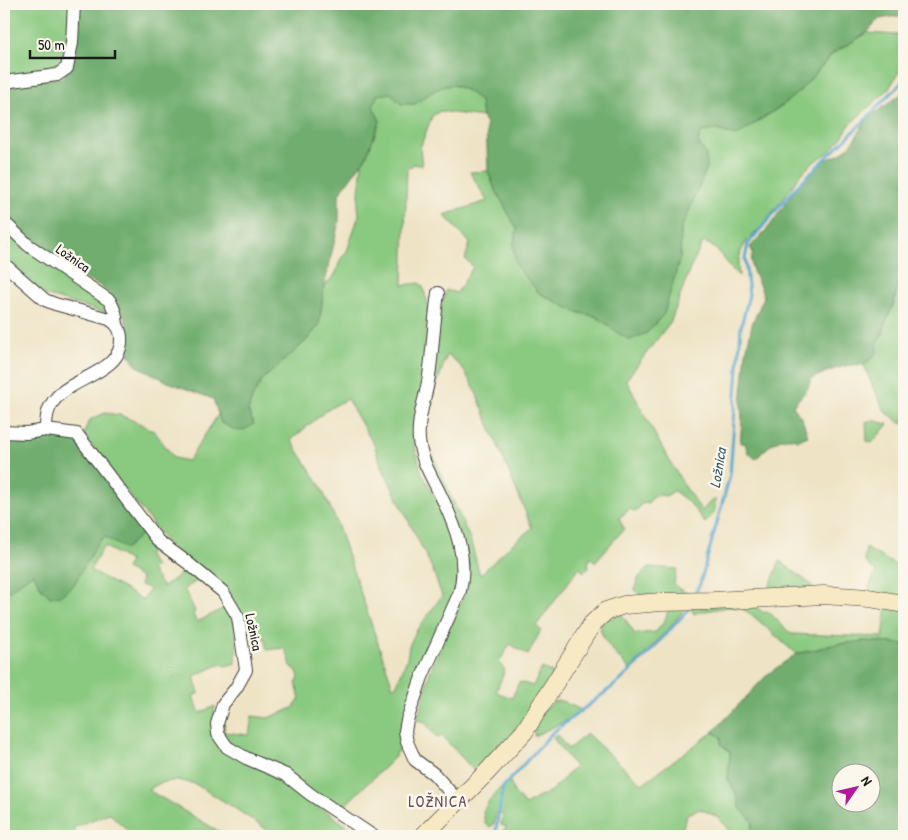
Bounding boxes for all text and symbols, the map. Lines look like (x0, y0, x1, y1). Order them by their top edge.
scale bar (30, 28, 115, 60)
text: 50 m (38, 34, 65, 55)
street label: Ložnica (53, 239, 94, 276)
water label: Ložnica (704, 444, 731, 489)
street label: Ložnica (241, 612, 268, 653)
north arrow (830, 762, 880, 812)
text: N (857, 772, 877, 789)
district label: LOŽNICA (409, 790, 467, 812)

